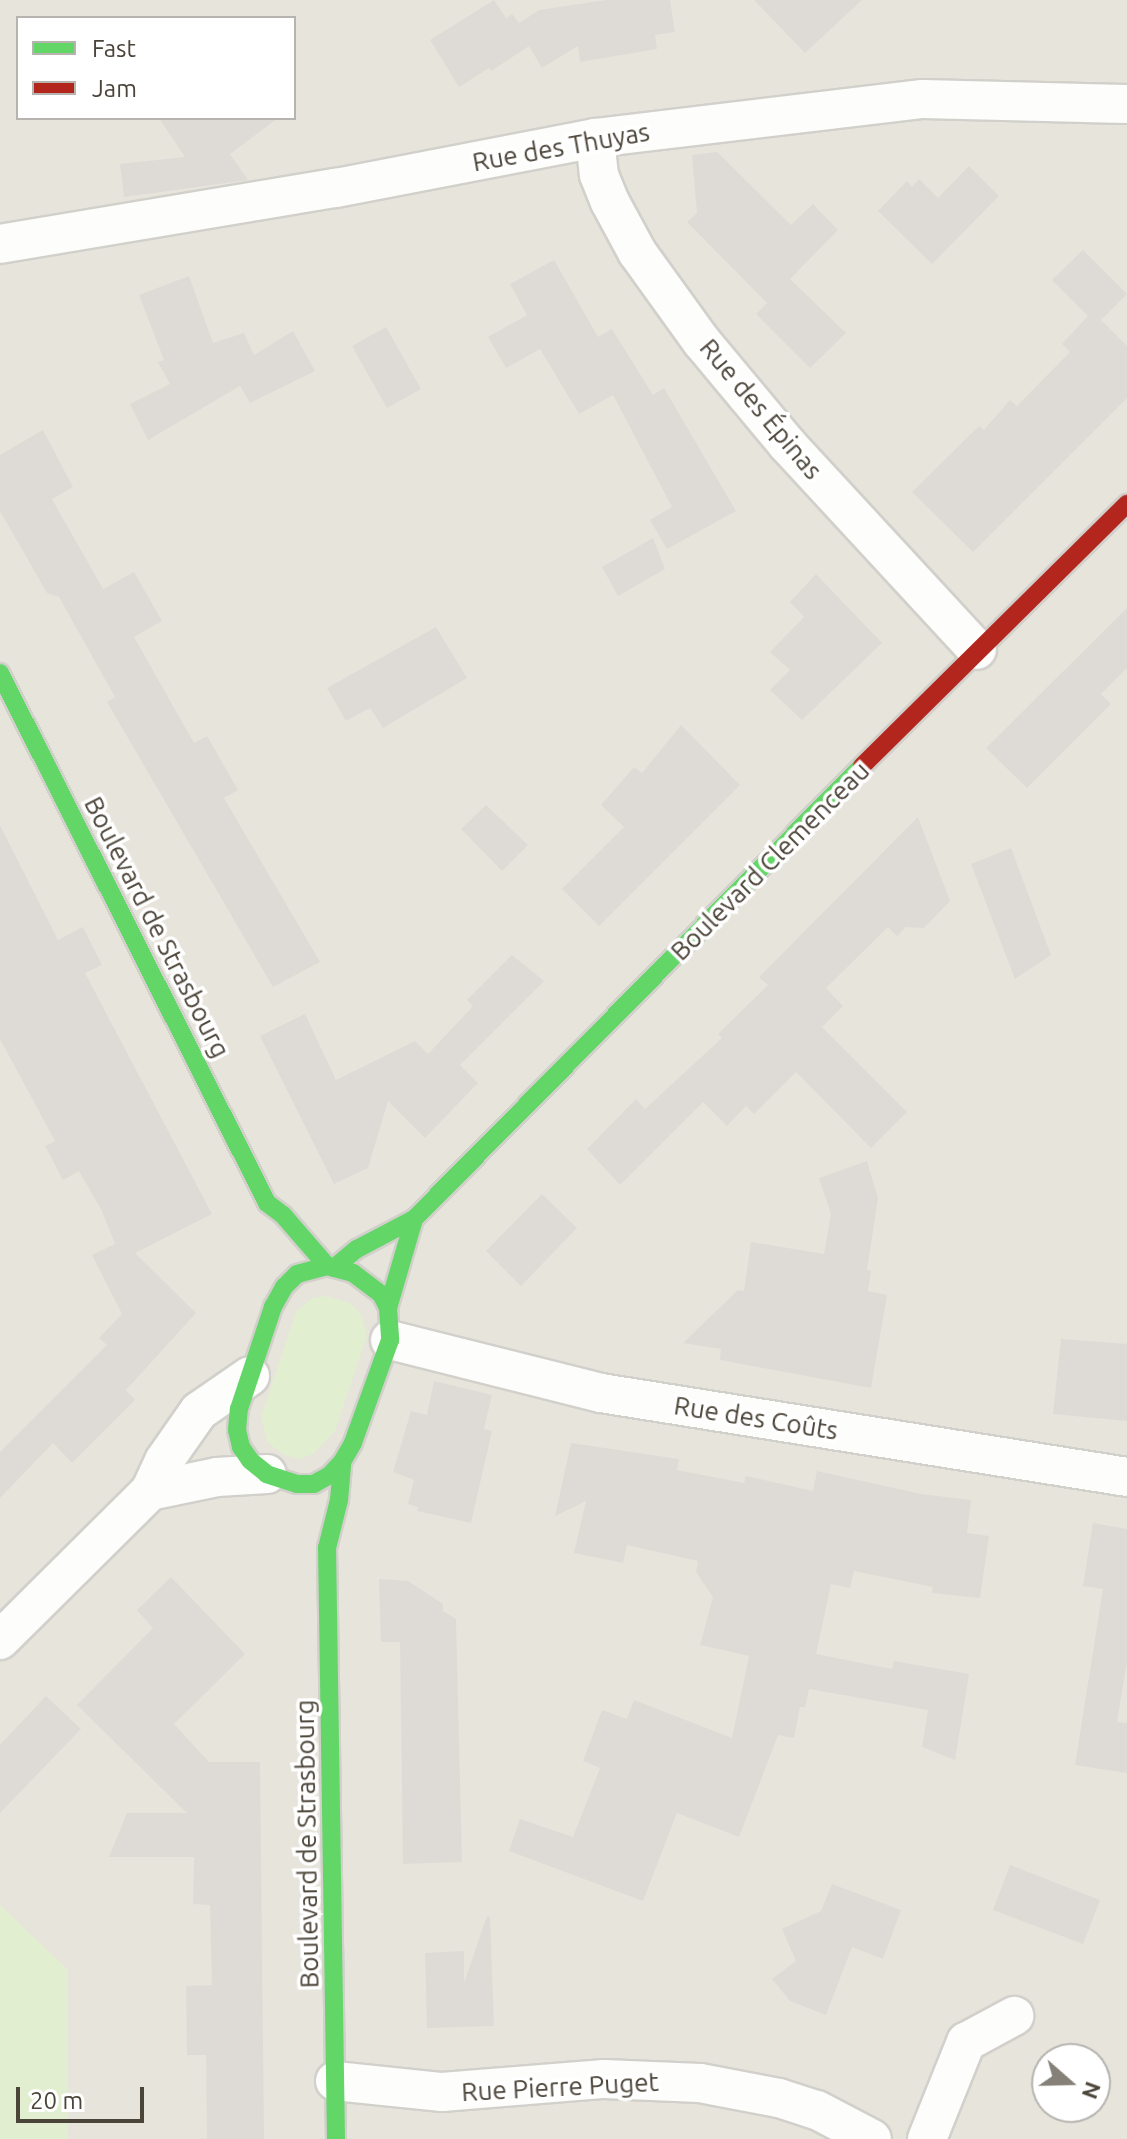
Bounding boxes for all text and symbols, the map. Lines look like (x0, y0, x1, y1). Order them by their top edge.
legend (16, 16, 296, 120)
text: Fast (92, 35, 136, 62)
text: Jam (92, 75, 137, 102)
street label: Rue des Thuyas (470, 116, 652, 178)
street label: Rue des Épinas (693, 332, 829, 486)
street label: Boulevard Clemenceau (664, 755, 876, 967)
street label: Boulevard de Strasbourg (78, 791, 236, 1063)
street label: Rue des Coûts (672, 1390, 840, 1446)
street label: Boulevard de Strasbourg (289, 1699, 325, 1989)
north arrow (1031, 2043, 1111, 2123)
street label: Rue Pierre Puget (461, 2066, 659, 2108)
scale bar (20, 2071, 148, 2121)
text: N (1078, 2079, 1107, 2103)
text: 20 m (30, 2087, 83, 2114)

